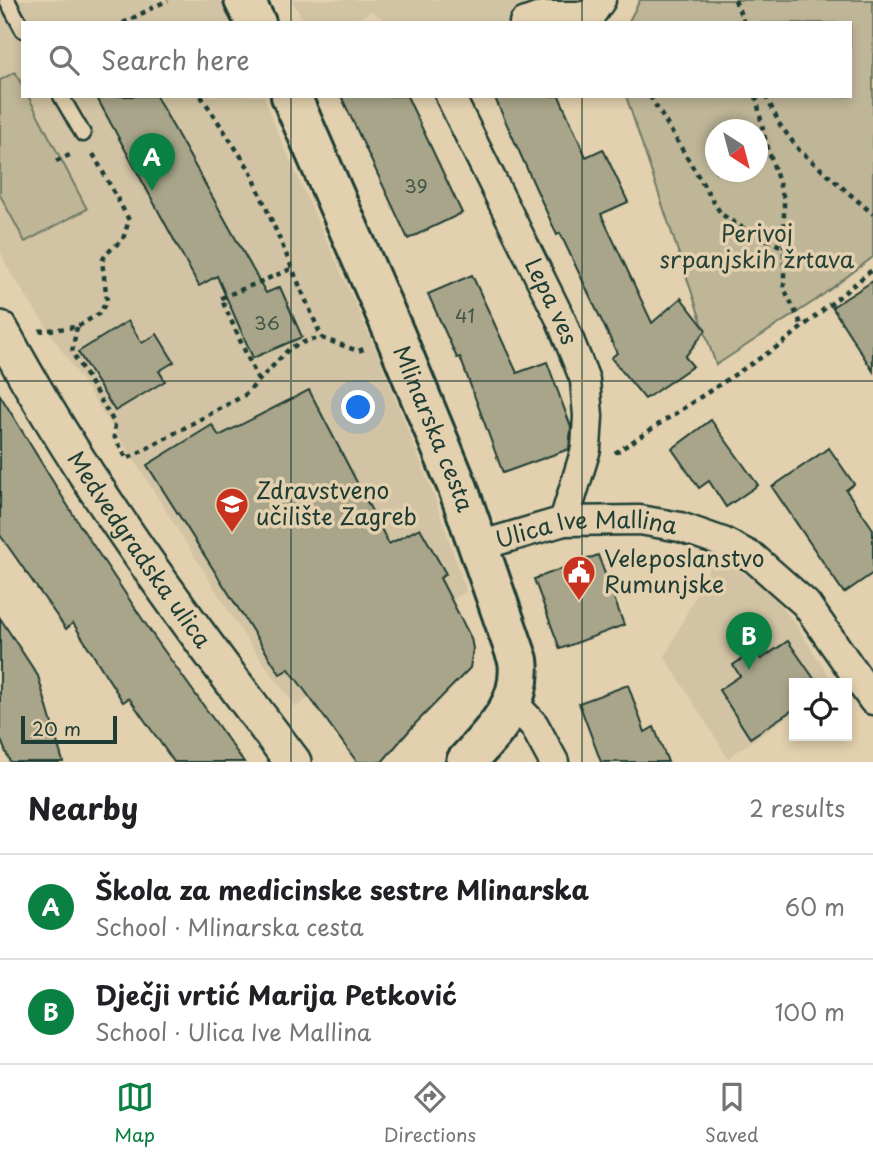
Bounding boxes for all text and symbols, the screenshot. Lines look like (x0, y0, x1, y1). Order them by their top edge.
search box (21, 21, 852, 98)
text: Search here (101, 40, 250, 79)
icon: search (45, 41, 83, 79)
north arrow (705, 119, 768, 182)
pin: A (129, 133, 175, 191)
house number: 39 (404, 171, 428, 199)
park label: Perivoj srpanjskih žrtava (660, 215, 855, 276)
street label: Lepa ves (517, 251, 588, 349)
house number: 41 (455, 301, 475, 329)
house number: 36 (254, 308, 280, 336)
street label: Mlinarska cesta (385, 340, 484, 517)
your location (341, 390, 375, 424)
street label: Medvedgradska ulica (60, 443, 221, 655)
place label: Zdravstveno učilište Zagreb (256, 472, 417, 533)
school or university icon: Zdravstveno učilište Zagreb (213, 485, 251, 534)
street label: Ulica Ive Mallina (491, 501, 681, 556)
place label: Veleposlanstvo Rumunjske (604, 540, 764, 601)
public building icon: Veleposlanstvo Rumunjske (560, 553, 598, 602)
pin: B (726, 612, 772, 670)
map controls (789, 678, 852, 741)
button: locate (789, 678, 852, 741)
scale bar (21, 713, 117, 745)
text: 20 m (32, 714, 81, 742)
text: Nearby (28, 785, 138, 830)
text: 2 results (749, 790, 845, 825)
text: Škola za medicinske sestre Mlinarska (95, 870, 589, 909)
text: A (42, 889, 60, 924)
text: 60 m (785, 889, 845, 924)
text: School · Mlinarska cesta (95, 909, 364, 944)
text: Dječji vrtić Marija Petković (95, 975, 457, 1014)
text: B (43, 994, 59, 1029)
text: 100 m (775, 994, 845, 1029)
text: School · Ulica Ive Mallina (95, 1014, 371, 1049)
tab: Map (114, 1078, 155, 1148)
tab: Directions (384, 1078, 476, 1148)
tab: Saved (705, 1078, 759, 1148)

